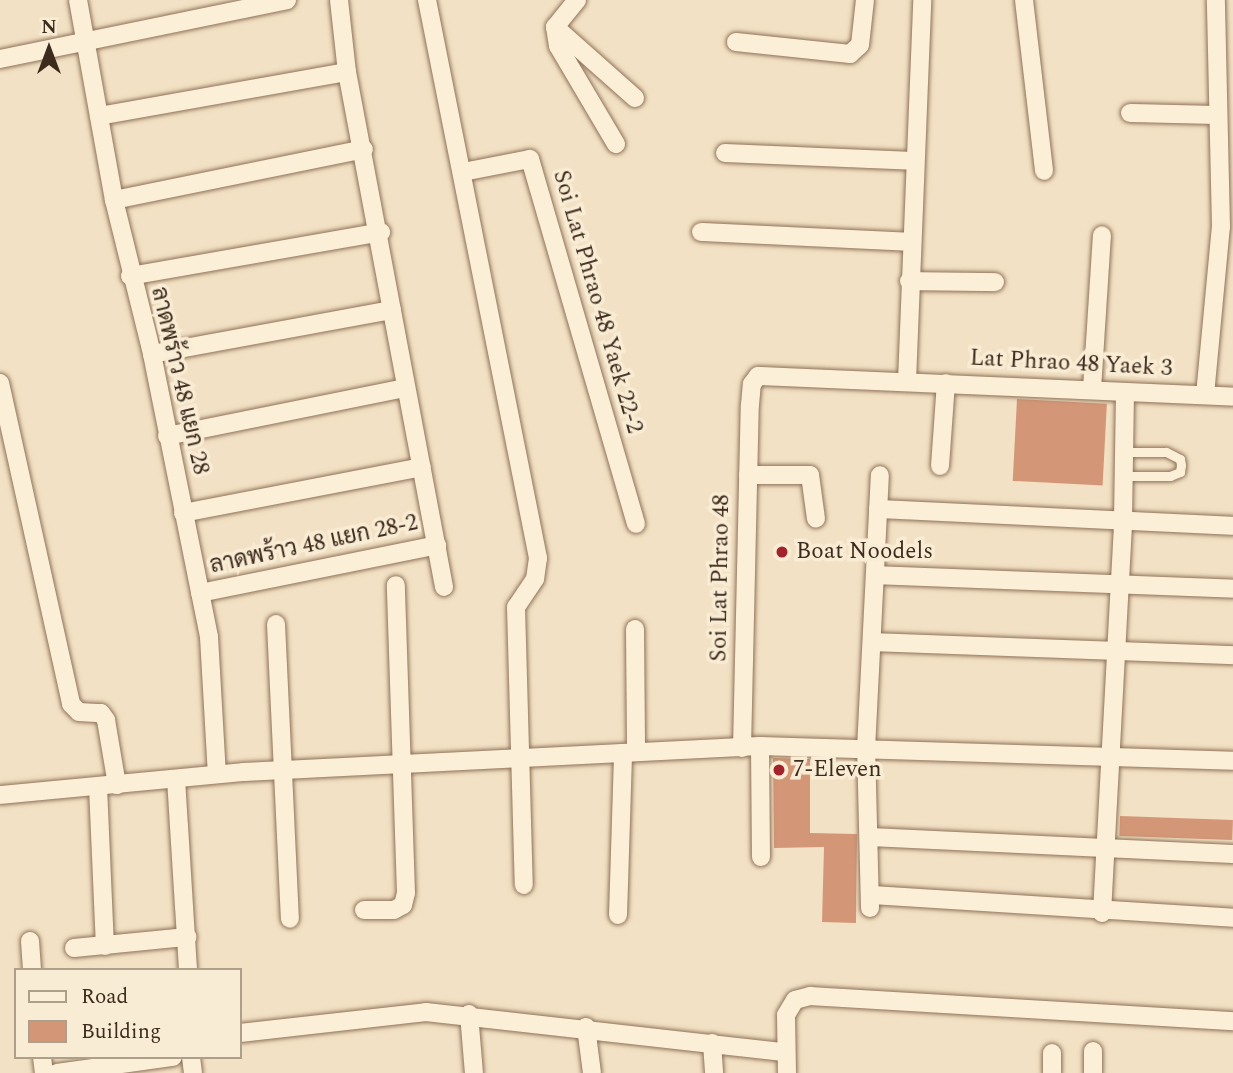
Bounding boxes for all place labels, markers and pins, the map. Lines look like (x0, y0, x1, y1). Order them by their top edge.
place label: Boat Noodels (796, 538, 933, 566)
marker: Boat Noodels (774, 544, 790, 560)
place label: 7-Eleven (793, 756, 882, 784)
marker: 7-Eleven (771, 762, 787, 778)

